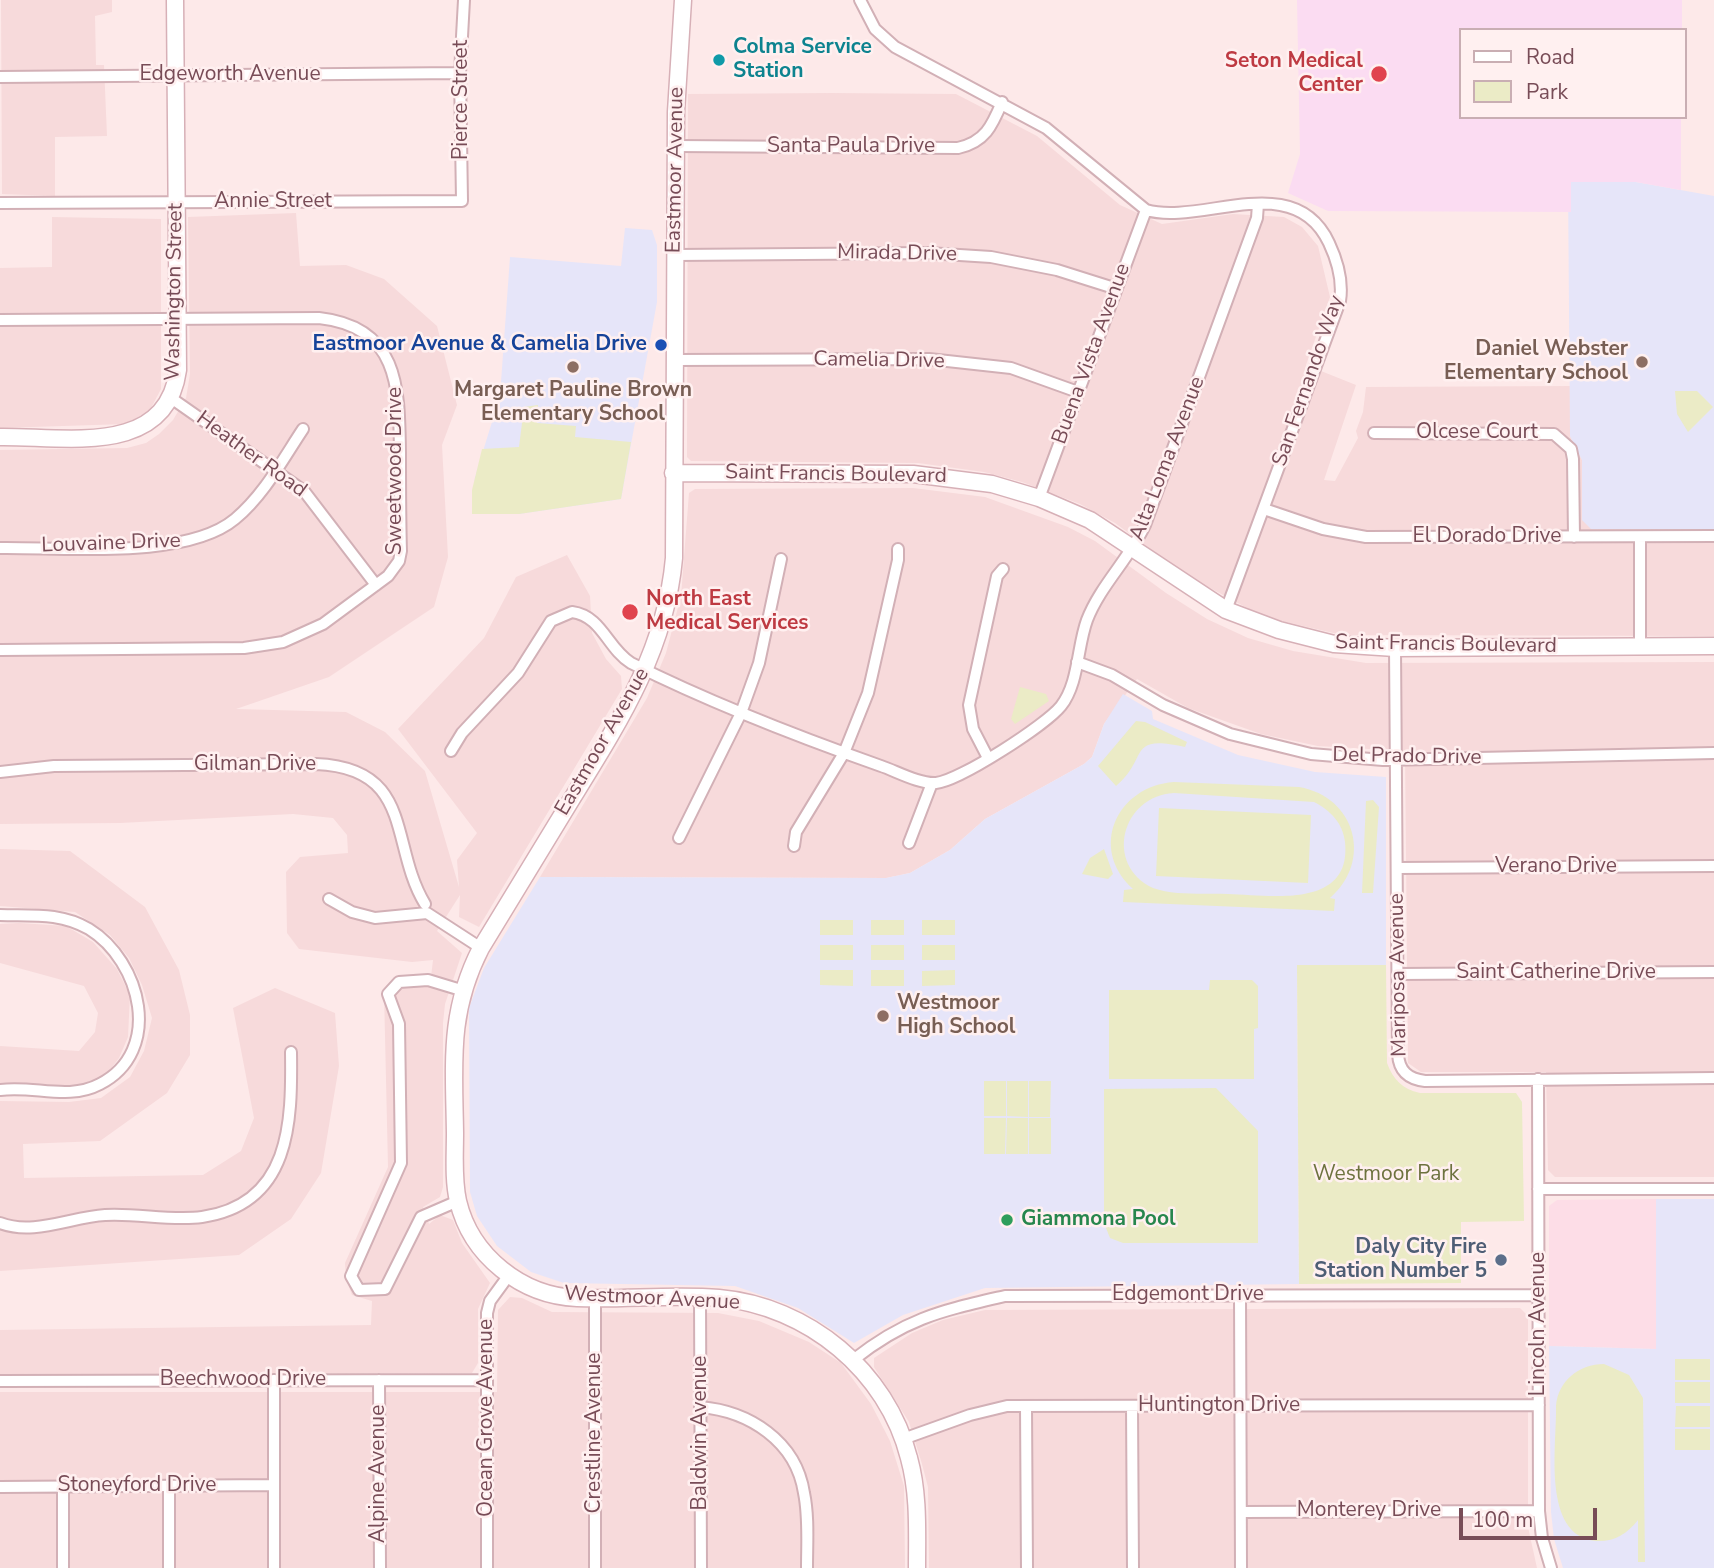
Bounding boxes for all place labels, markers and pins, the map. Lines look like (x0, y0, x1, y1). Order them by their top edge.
place label: Colma Service Station (733, 35, 872, 85)
place label: Seton Medical Center (1225, 49, 1363, 99)
marker: Colma Service Station (711, 52, 727, 68)
marker: Seton Medical Center (1369, 64, 1389, 84)
place label: Eastmoor Avenue & Camelia Drive (312, 332, 647, 358)
marker: Eastmoor Avenue & Camelia Drive (653, 337, 669, 353)
place label: Daniel Webster Elementary School (1444, 337, 1628, 387)
marker: Daniel Webster Elementary School (1634, 354, 1650, 370)
marker: Margaret Pauline Brown Elementary School (565, 359, 581, 375)
place label: Margaret Pauline Brown Elementary School (454, 378, 692, 428)
place label: North East Medical Services (646, 587, 809, 637)
marker: North East Medical Services (620, 602, 640, 622)
place label: Westmoor High School (897, 991, 1016, 1041)
marker: Westmoor High School (875, 1008, 891, 1024)
place label: Giammona Pool (1021, 1207, 1176, 1233)
marker: Giammona Pool (999, 1212, 1015, 1228)
place label: Daly City Fire Station Number 5 (1314, 1235, 1487, 1285)
marker: Daly City Fire Station Number 5 (1493, 1252, 1509, 1268)

